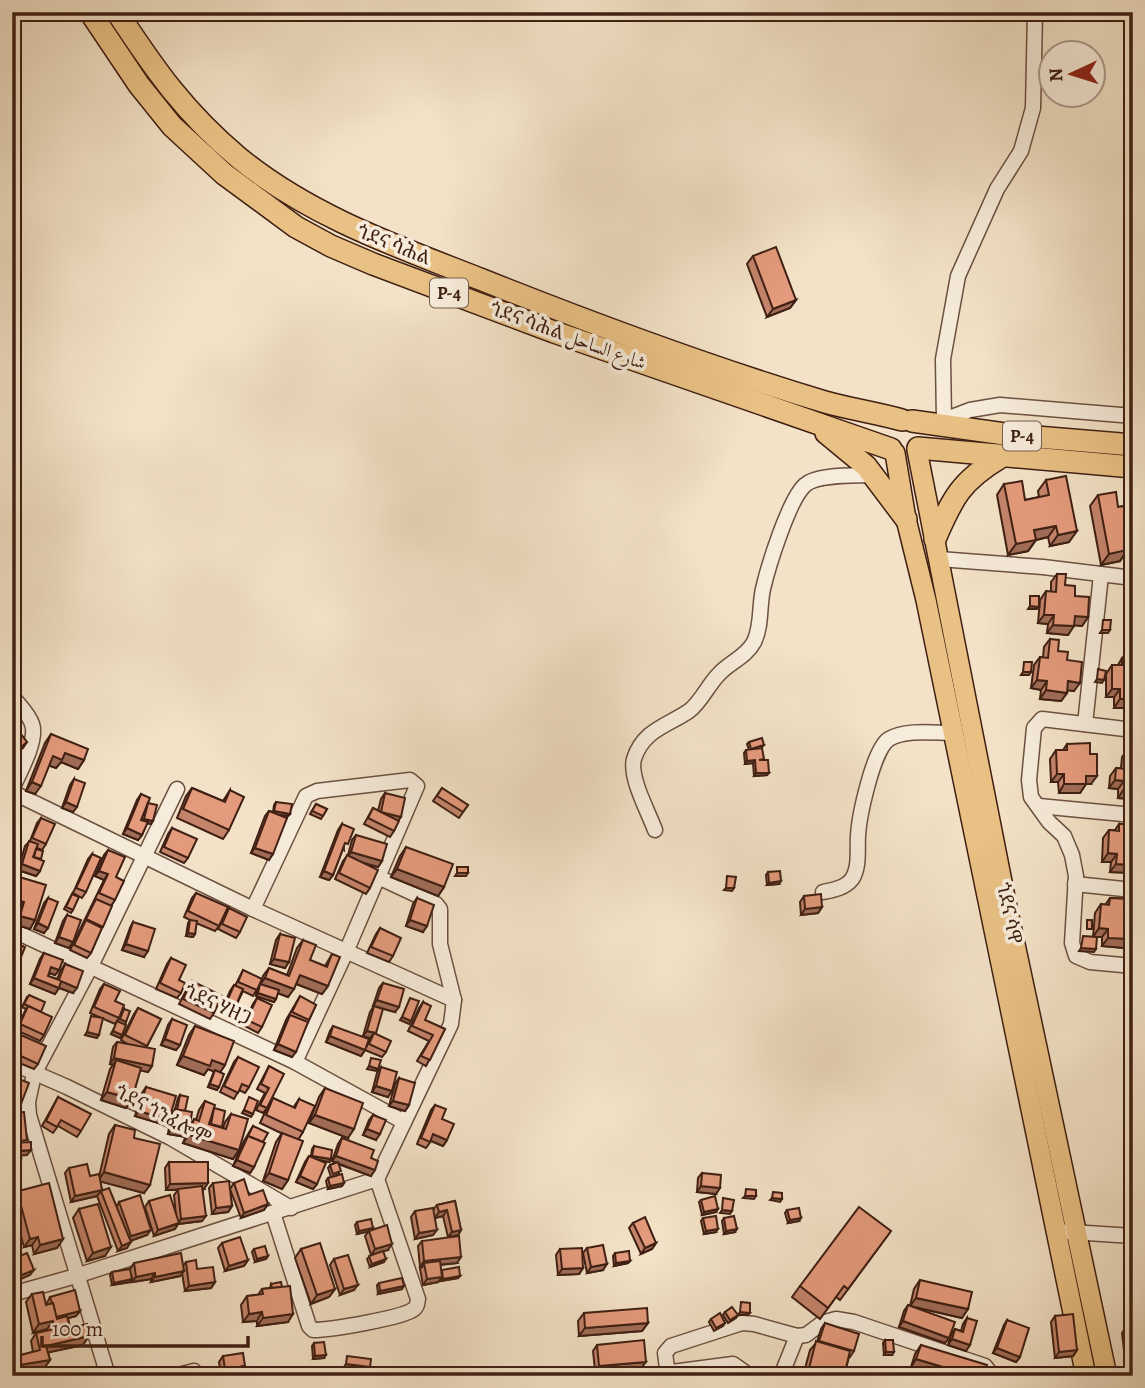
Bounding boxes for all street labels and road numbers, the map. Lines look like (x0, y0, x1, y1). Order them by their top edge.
street label: ጎደና ሳሕል (353, 218, 435, 272)
road number: P-4 (430, 278, 468, 307)
street label: ጎደና ሳሕል شارع الساحل (486, 296, 650, 378)
road number: P-4 (1003, 422, 1041, 450)
street label: ጎደና ሳዋ (990, 880, 1028, 946)
street label: ጎደና ሃዘጋ (180, 978, 256, 1032)
street label: ጎደና ጎንፈሎም (110, 1079, 216, 1151)

